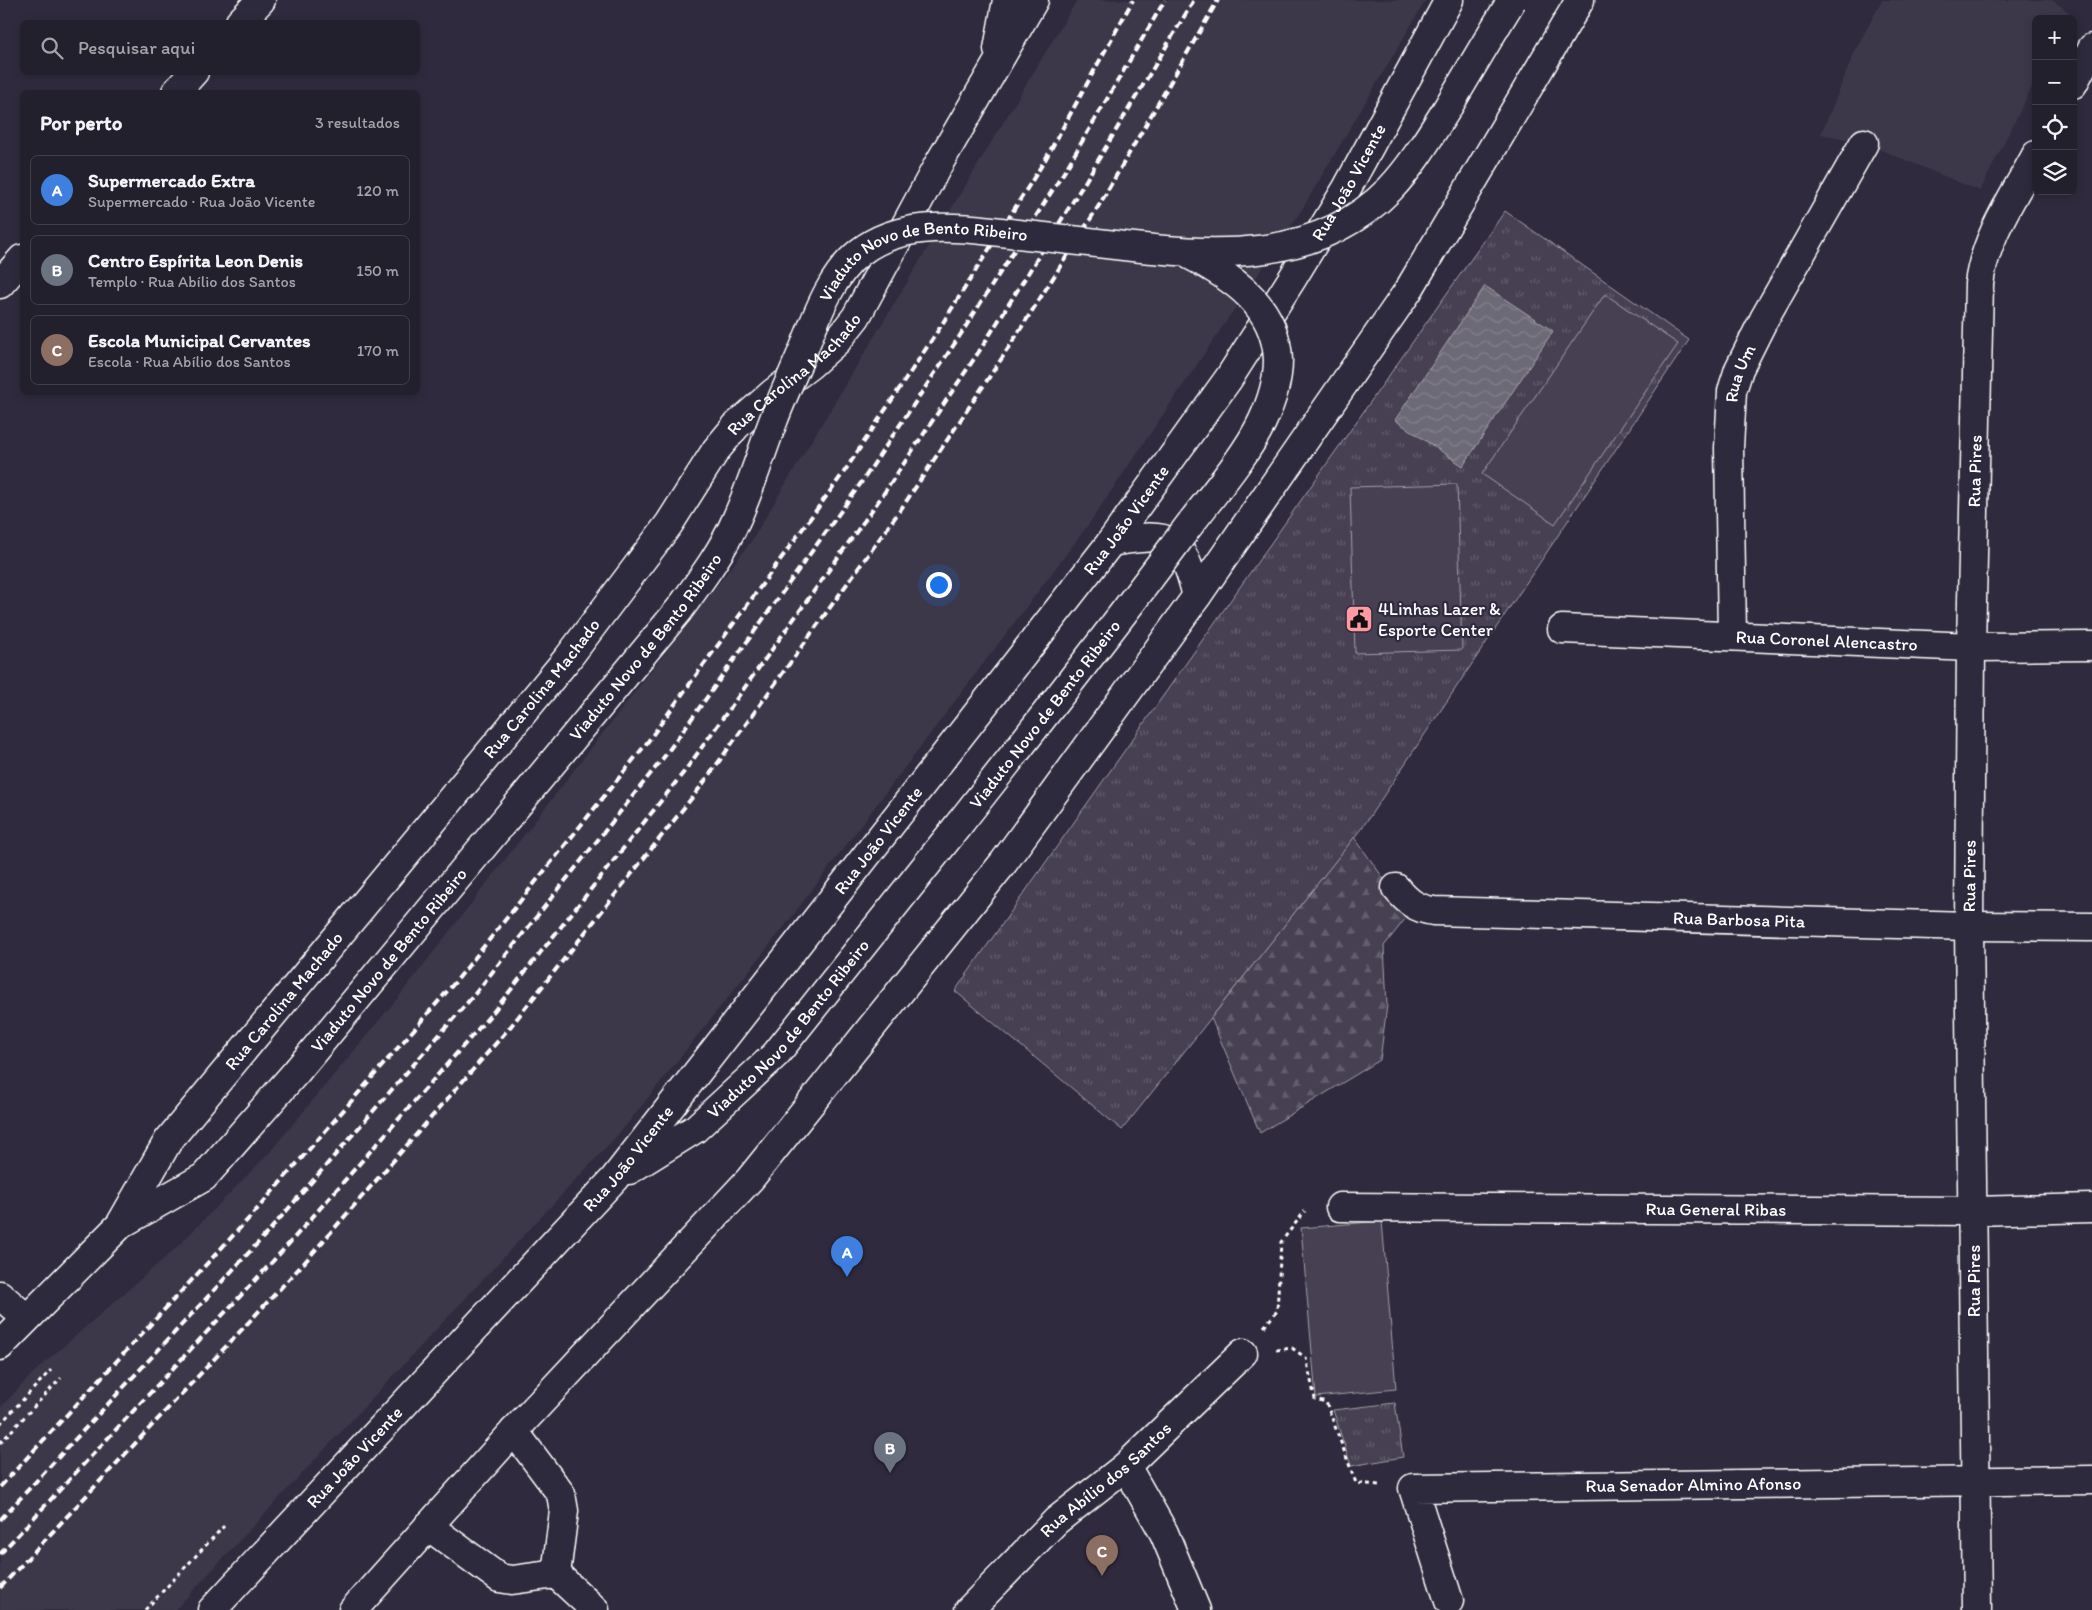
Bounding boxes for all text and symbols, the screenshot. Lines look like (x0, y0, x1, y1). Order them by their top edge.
map controls (2032, 15, 2077, 195)
button: + (2032, 15, 2077, 60)
search box (20, 20, 420, 75)
icon: search (38, 34, 66, 62)
text: Pesquisar aqui (78, 36, 195, 59)
button: − (2032, 60, 2077, 105)
button: locate (2032, 105, 2077, 150)
text: Por perto (40, 110, 122, 135)
text: 3 resultados (315, 113, 400, 132)
street label: Rua João Vicente (1307, 120, 1391, 245)
button: layers (2032, 150, 2077, 195)
text: Supermercado Extra (88, 169, 255, 192)
text: A (52, 181, 62, 200)
text: 120 m (356, 181, 399, 200)
text: Supermercado · Rua João Vicente (88, 192, 316, 211)
street label: Viaduto Novo de Bento Ribeiro (814, 217, 1029, 305)
text: Centro Espírita Leon Denis (88, 249, 303, 272)
text: B (52, 261, 62, 280)
text: 150 m (356, 261, 399, 280)
text: Templo · Rua Abílio dos Santos (88, 272, 296, 291)
street label: Rua Carolina Machado (722, 309, 866, 440)
text: Escola Municipal Cervantes (88, 329, 311, 352)
text: C (52, 341, 62, 360)
text: 170 m (357, 341, 399, 360)
street label: Rua Um (1720, 341, 1761, 403)
text: Escola · Rua Abílio dos Santos (88, 352, 291, 371)
street label: Rua Pires (1963, 435, 1987, 508)
street label: Rua João Vicente (1078, 461, 1174, 579)
street label: Viaduto Novo de Bento Ribeiro (564, 549, 727, 745)
your location (926, 572, 952, 598)
place label: 4Linhas Lazer & Esporte Center (1378, 598, 1501, 641)
public building icon: 4Linhas Lazer & Esporte Center (1344, 604, 1374, 634)
street label: Rua Carolina Machado (479, 614, 605, 763)
street label: Viaduto Novo de Bento Ribeiro (964, 615, 1125, 813)
street label: Rua Coronel Alencastro (1735, 626, 1918, 656)
street label: Rua João Vicente (829, 782, 927, 899)
street label: Rua Pires (1958, 840, 1981, 912)
street label: Viaduto Novo de Bento Ribeiro (306, 863, 472, 1057)
street label: Rua Barbosa Pita (1673, 907, 1806, 932)
street label: Rua Carolina Machado (220, 927, 348, 1075)
street label: Viaduto Novo de Bento Ribeiro (703, 935, 874, 1123)
street label: Rua João Vicente (578, 1101, 678, 1216)
street label: Rua General Ribas (1646, 1198, 1786, 1221)
pin: A (831, 1236, 863, 1277)
street label: Rua Pires (1963, 1245, 1985, 1317)
street label: Rua João Vicente (302, 1402, 407, 1513)
street label: Rua Abílio dos Santos (1035, 1417, 1176, 1542)
pin: B (874, 1432, 906, 1473)
street label: Rua Senador Almino Afonso (1585, 1472, 1801, 1497)
pin: C (1086, 1535, 1118, 1576)

